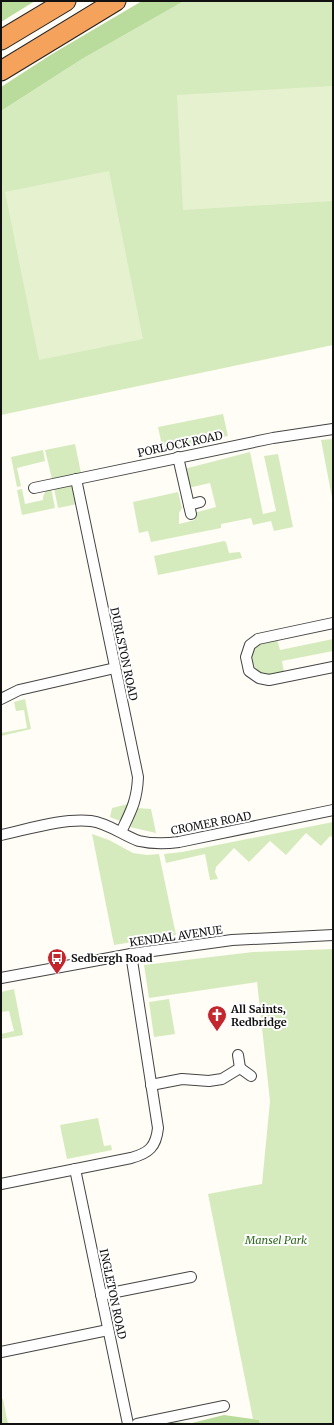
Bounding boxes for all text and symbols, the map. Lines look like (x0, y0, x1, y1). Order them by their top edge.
street label: PORLOCK ROAD (136, 428, 224, 460)
street label: DURLSTON ROAD (107, 606, 141, 702)
street label: CROMER ROAD (170, 808, 252, 838)
street label: KENDAL AVENUE (129, 923, 223, 949)
bus stop icon: Sedbergh Road (46, 947, 68, 975)
place label: Sedbergh Road (71, 951, 153, 965)
place label: All Saints, Redbridge (230, 1002, 287, 1029)
church icon: All Saints, Redbridge (206, 1004, 228, 1032)
park label: Mansel Park (244, 1233, 307, 1247)
street label: INGLETON ROAD (97, 1248, 129, 1340)

